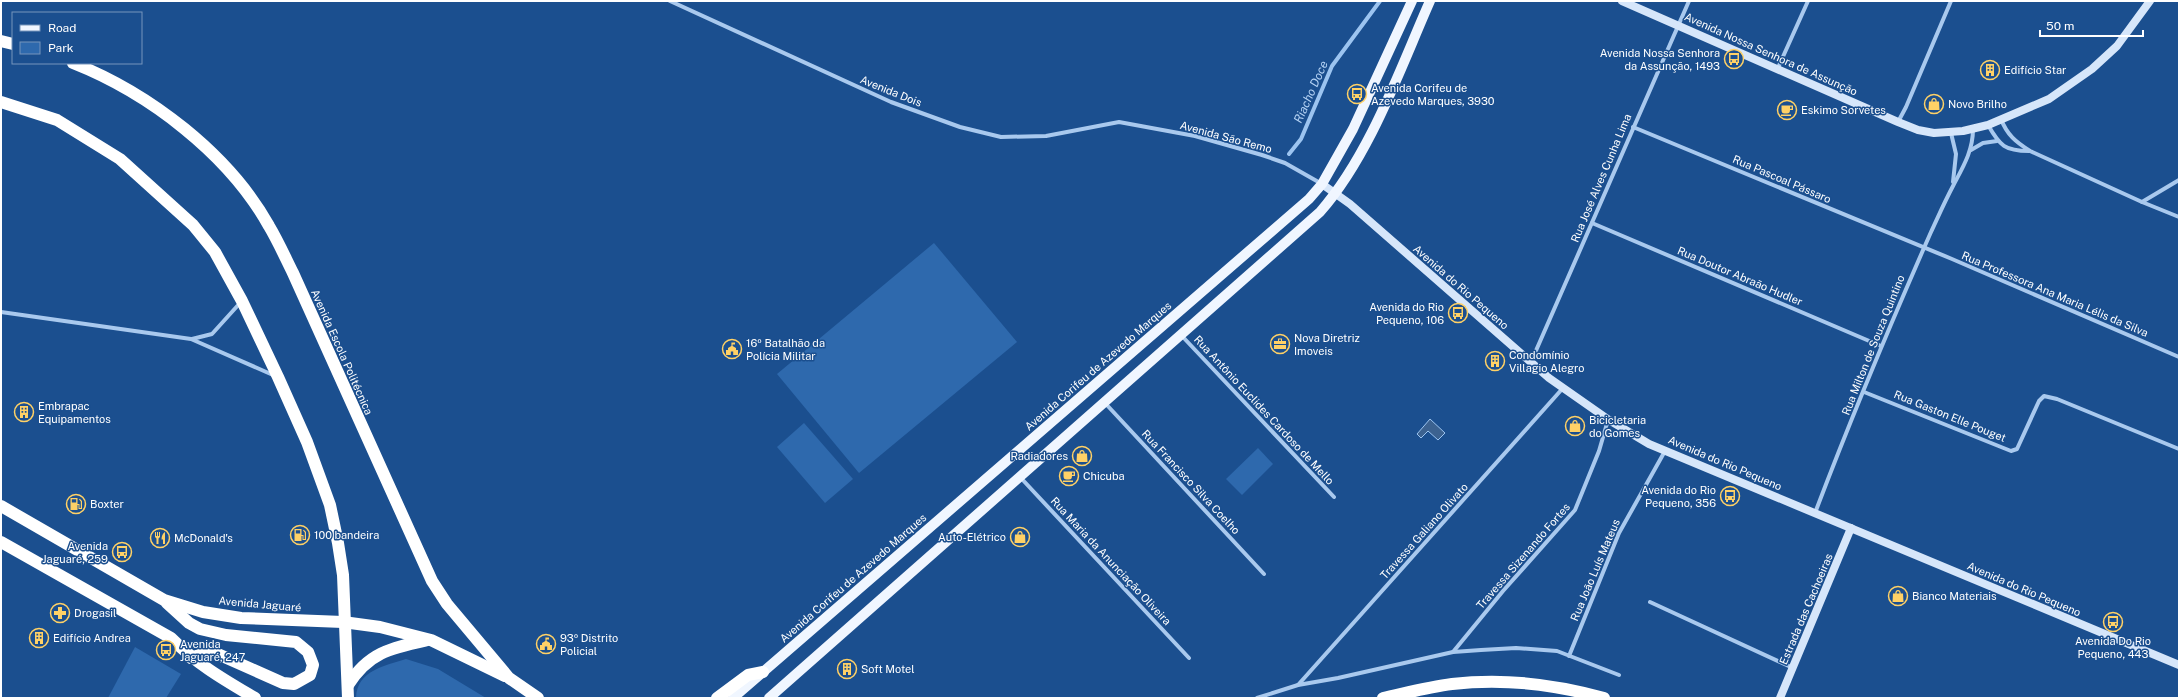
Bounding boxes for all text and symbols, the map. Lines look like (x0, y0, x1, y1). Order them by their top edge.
street label: Avenida Nossa Senhora de Assunção (1682, 10, 1859, 99)
legend (12, 12, 142, 64)
scale bar (2040, 12, 2143, 38)
text: 50 m (2046, 19, 2074, 33)
text: Road (48, 21, 76, 35)
text: Park (48, 41, 74, 55)
place label: Avenida Nossa Senhora da Assunção, 1493 (1600, 47, 1720, 73)
bus stop icon: Avenida Nossa Senhora da Assunção, 1493 (1723, 48, 1745, 70)
water label: Riacho Doce (1291, 58, 1331, 125)
building icon: Edifício Star (1979, 59, 2001, 81)
place label: Edifício Star (2004, 64, 2066, 76)
street label: Avenida Dois (858, 73, 924, 109)
place label: Avenida Corifeu de Azevedo Marques, 3930 (1371, 82, 1495, 107)
bus stop icon: Avenida Corifeu de Azevedo Marques, 3930 (1346, 83, 1368, 105)
shop icon: Novo Brilho (1923, 93, 1945, 115)
place label: Novo Brilho (1948, 98, 2007, 110)
cafe icon: Eskimo Sorvetes (1776, 99, 1798, 121)
place label: Eskimo Sorvetes (1801, 104, 1886, 116)
street label: Rua José Alves Cunha Lima (1568, 112, 1634, 244)
street label: Avenida São Remo (1179, 119, 1273, 155)
street label: Rua Pascoal Pássaro (1731, 153, 1833, 205)
street label: Avenida do Rio Pequeno (1411, 242, 1511, 332)
street label: Rua Doutor Abraão Hudler (1676, 244, 1804, 308)
street label: Rua Professora Ana Maria Lélis da Silva (1960, 249, 2150, 339)
street label: Rua Milton de Souza Quintino (1839, 273, 1907, 417)
street label: Avenida Escola Politécnica (309, 287, 375, 417)
street label: Avenida Corifeu de Azevedo Marques (1022, 299, 1174, 433)
place label: Avenida do Rio Pequeno, 106 (1369, 301, 1444, 326)
bus stop icon: Avenida do Rio Pequeno, 106 (1447, 302, 1469, 324)
place label: Nova Diretriz Imoveis (1294, 332, 1360, 357)
street label: Rua Antônio Euclides Cardoso de Mello (1192, 333, 1336, 487)
office icon: Nova Diretriz Imoveis (1269, 333, 1291, 355)
place label: 16º Batalhão da Polícia Militar (746, 337, 825, 362)
public building icon: 16º Batalhão da Polícia Militar (721, 338, 743, 360)
place label: Condomínio Villagio Alegro (1509, 349, 1584, 374)
building icon: Condomínio Villagio Alegro (1484, 350, 1506, 372)
street label: Rua Gaston Elle Pouget (1892, 388, 2008, 444)
place label: Embrapac Equipamentos (38, 400, 111, 425)
building icon: Embrapac Equipamentos (13, 401, 35, 423)
place label: Bicicletaria do Gomes (1589, 414, 1646, 439)
shop icon: Bicicletaria do Gomes (1564, 415, 1586, 437)
street label: Rua Francisco Silva Coelho (1140, 428, 1242, 536)
street label: Avenida do Rio Pequeno (1666, 434, 1784, 492)
shop icon: Radiadores (1071, 445, 1093, 467)
place label: Radiadores (1010, 450, 1068, 462)
cafe icon: Chicuba (1058, 465, 1080, 487)
place label: Chicuba (1083, 470, 1125, 482)
street label: Travessa Galiano Olivato (1378, 481, 1470, 581)
place label: Avenida do Rio Pequeno, 356 (1641, 484, 1716, 509)
bus stop icon: Avenida do Rio Pequeno, 356 (1719, 485, 1741, 507)
fuel station icon: Boxter (65, 493, 87, 515)
street label: Rua Maria da Anunciação Oliveira (1048, 495, 1173, 628)
place label: Boxter (90, 498, 124, 510)
street label: Travessa Sizenando Fortes (1474, 500, 1572, 611)
street label: Avenida Corifeu de Azevedo Marques (777, 511, 929, 645)
street label: Rua João Luís Mateus (1568, 517, 1622, 623)
fuel station icon: 100 bandeira (289, 524, 311, 546)
shop icon: Auto-Elétrico (1009, 526, 1031, 548)
restaurant icon: McDonald's (149, 527, 171, 549)
place label: 100 bandeira (314, 529, 379, 541)
place label: Auto-Elétrico (938, 531, 1006, 543)
place label: McDonald's (174, 532, 233, 544)
place label: Avenida Jaguaré, 259 (42, 540, 108, 565)
bus stop icon: Avenida Jaguaré, 259 (111, 541, 133, 563)
street label: Estrada das Cachoeiras (1777, 551, 1835, 666)
street label: Avenida do Rio Pequeno (1965, 560, 2083, 618)
shop icon: Bianco Materiais (1887, 585, 1909, 607)
place label: Bianco Materiais (1912, 590, 1997, 602)
street label: Avenida Jaguaré (218, 594, 302, 614)
pharmacy icon: Drogasil (49, 602, 71, 624)
place label: Drogasil (74, 607, 116, 619)
bus stop icon: Avenida Do Rio Pequeno, 443 (2102, 611, 2124, 633)
building icon: Edifício Andrea (28, 627, 50, 649)
place label: Edifício Andrea (53, 632, 131, 644)
place label: 93º Distrito Policial (560, 632, 618, 657)
public building icon: 93º Distrito Policial (535, 633, 557, 655)
place label: Avenida Do Rio Pequeno, 443 (2075, 635, 2151, 660)
place label: Avenida Jaguaré, 247 (180, 638, 246, 663)
bus stop icon: Avenida Jaguaré, 247 (155, 639, 177, 661)
building icon: Soft Motel (836, 658, 858, 680)
place label: Soft Motel (861, 663, 915, 675)

